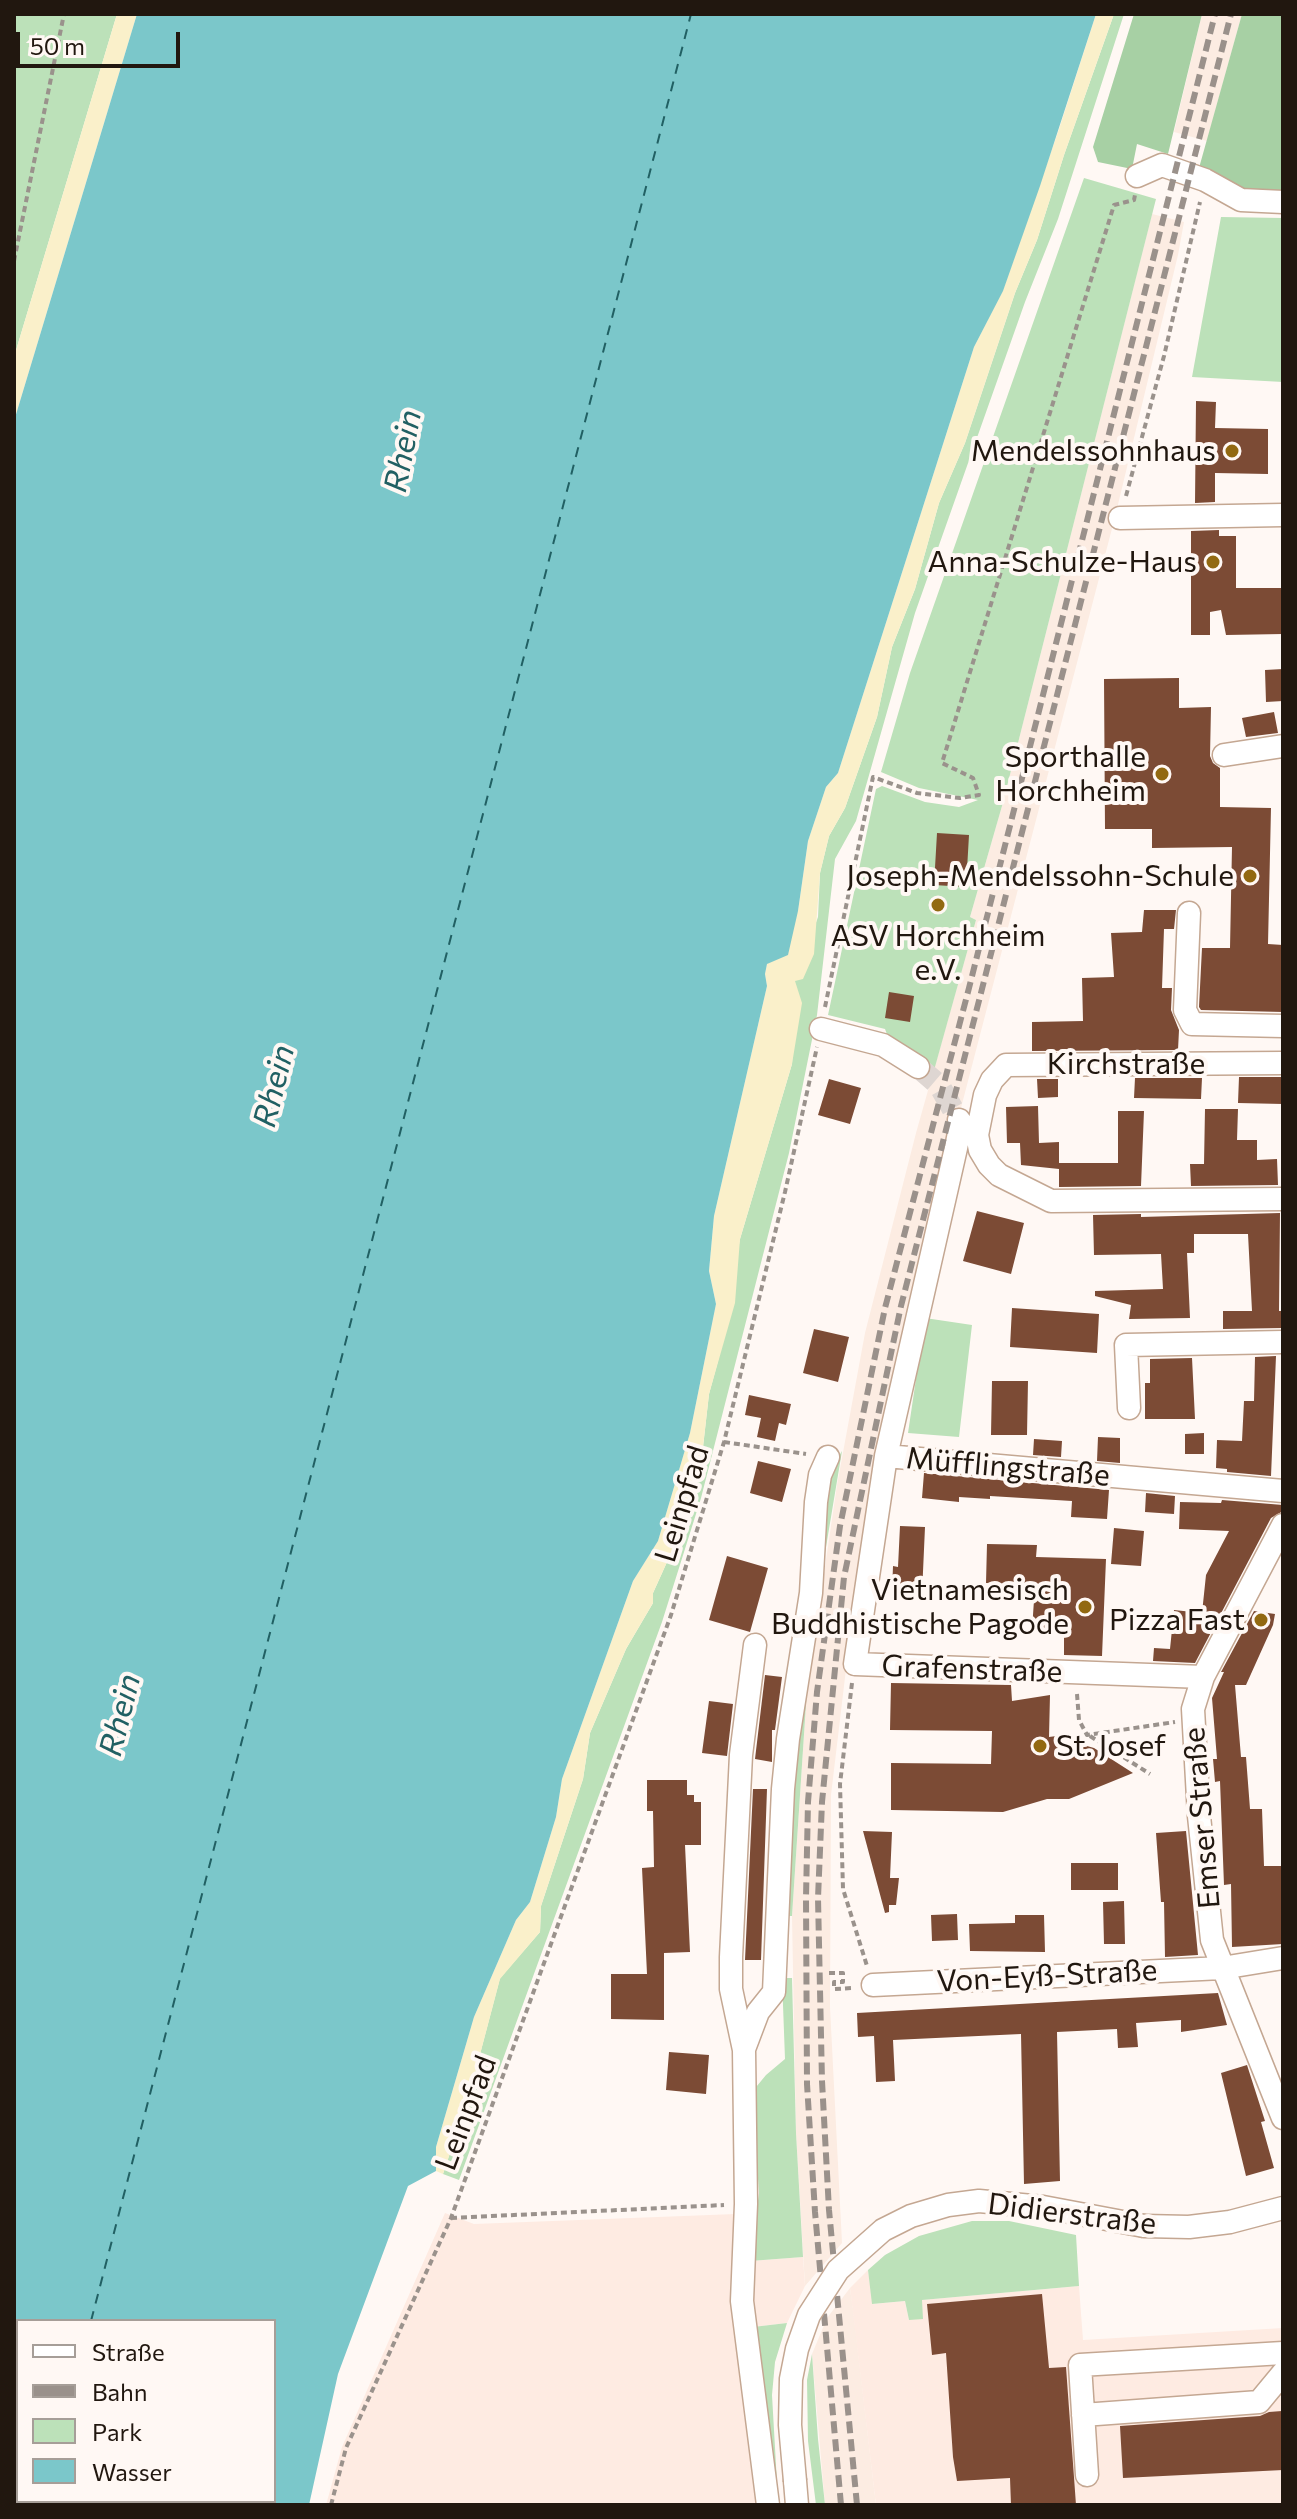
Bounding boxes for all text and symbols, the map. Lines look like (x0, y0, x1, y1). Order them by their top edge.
scale bar (20, 16, 184, 66)
text: 50 m (30, 31, 85, 60)
water label: Rhein (376, 406, 430, 496)
place label: Mendelssohnhaus (971, 433, 1216, 469)
marker: Mendelssohnhaus (1223, 442, 1241, 460)
place label: Anna-Schulze-Haus (928, 544, 1197, 580)
marker: Anna-Schulze-Haus (1204, 553, 1222, 571)
place label: Sporthalle Horchheim (995, 739, 1146, 810)
marker: Sporthalle Horchheim (1153, 765, 1171, 783)
place label: Joseph-Mendelssohn-Schule (846, 858, 1234, 894)
marker: Joseph-Mendelssohn-Schule (1241, 867, 1259, 885)
marker: ASV Horchheim e.V. (929, 896, 947, 914)
place label: ASV Horchheim e.V. (831, 918, 1045, 988)
water label: Rhein (245, 1041, 303, 1131)
street label: Kirchstraße (1047, 1046, 1205, 1082)
street label: Müfflingstraße (905, 1440, 1111, 1494)
street label: Leinpfad (647, 1441, 717, 1567)
place label: Vietnamesisch Buddhistische Pagode (771, 1572, 1069, 1642)
marker: Vietnamesisch Buddhistische Pagode (1076, 1598, 1094, 1616)
place label: Pizza Fast (1109, 1602, 1245, 1638)
marker: Pizza Fast (1252, 1611, 1270, 1629)
street label: Grafenstraße (881, 1648, 1063, 1690)
water label: Rhein (91, 1670, 149, 1760)
street label: Emser Straße (1176, 1726, 1228, 1910)
place label: St. Josef (1056, 1728, 1166, 1764)
marker: St. Josef (1031, 1737, 1049, 1755)
street label: Von-Eyß-Straße (936, 1952, 1158, 2000)
street label: Leinpfad (428, 2051, 504, 2175)
street label: Didierstraße (986, 2186, 1158, 2242)
legend (16, 2319, 276, 2503)
text: Straße (92, 2337, 165, 2366)
text: Bahn (92, 2377, 148, 2406)
text: Park (92, 2417, 142, 2446)
text: Wasser (92, 2457, 172, 2486)

